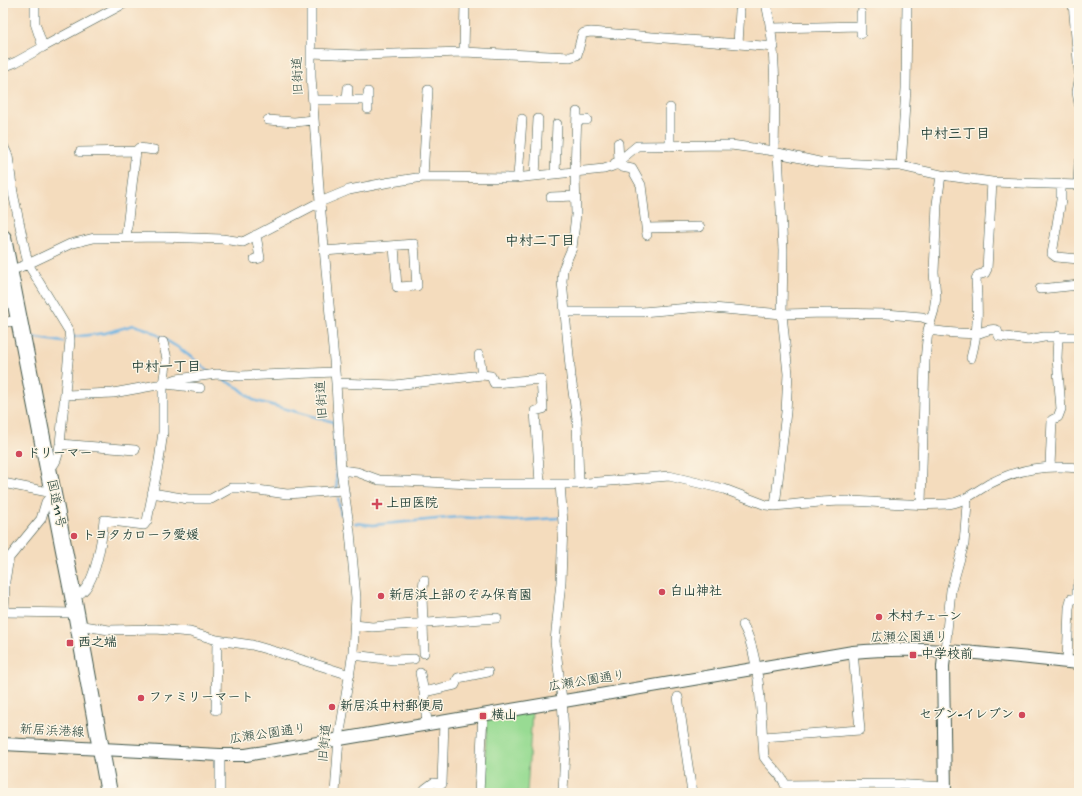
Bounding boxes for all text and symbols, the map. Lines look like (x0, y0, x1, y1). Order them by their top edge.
street label: 旧街道 (290, 56, 307, 96)
district label: 中村三丁目 (920, 126, 990, 144)
district label: 中村二丁目 (505, 233, 575, 251)
district label: 中村一丁目 (131, 359, 201, 377)
street label: 旧街道 (313, 380, 332, 420)
place label: ドリーマー (27, 447, 93, 462)
marker: ドリーマー (14, 449, 24, 459)
street label: 国道11号 (43, 478, 68, 530)
place label: 上田医院 (386, 495, 438, 512)
marker: 上田医院 (371, 498, 383, 510)
place label: トヨタカローラ愛媛 (82, 528, 199, 544)
marker: トヨタカローラ愛媛 (69, 531, 79, 541)
place label: 白山神社 (670, 584, 722, 600)
marker: 白山神社 (657, 587, 667, 597)
place label: 新居浜上部のぞみ保育園 (389, 588, 532, 604)
marker: 新居浜上部のぞみ保育園 (376, 591, 386, 601)
place label: 木村チェーン (887, 609, 962, 625)
marker: 木村チェーン (874, 612, 884, 622)
street label: 広瀬公園通り (870, 630, 948, 646)
place label: 西之端 (78, 635, 117, 651)
marker: 西之端 (65, 638, 75, 648)
place label: 中学校前 (921, 647, 973, 663)
marker: 中学校前 (908, 650, 918, 660)
street label: 広瀬公園通り (547, 668, 627, 696)
place label: ファミリーマート (149, 691, 254, 706)
marker: ファミリーマート (136, 693, 146, 703)
place label: 新居浜中村郵便局 (340, 699, 444, 715)
marker: 新居浜中村郵便局 (327, 702, 337, 712)
place label: セブン-イレブン (919, 707, 1014, 723)
place label: 横山 (491, 708, 517, 724)
marker: セブン-イレブン (1017, 710, 1027, 720)
marker: 横山 (478, 711, 488, 721)
street label: 広瀬公園通り (228, 721, 308, 748)
street label: 新居浜港線 (19, 722, 86, 741)
street label: 旧街道 (316, 723, 335, 763)

